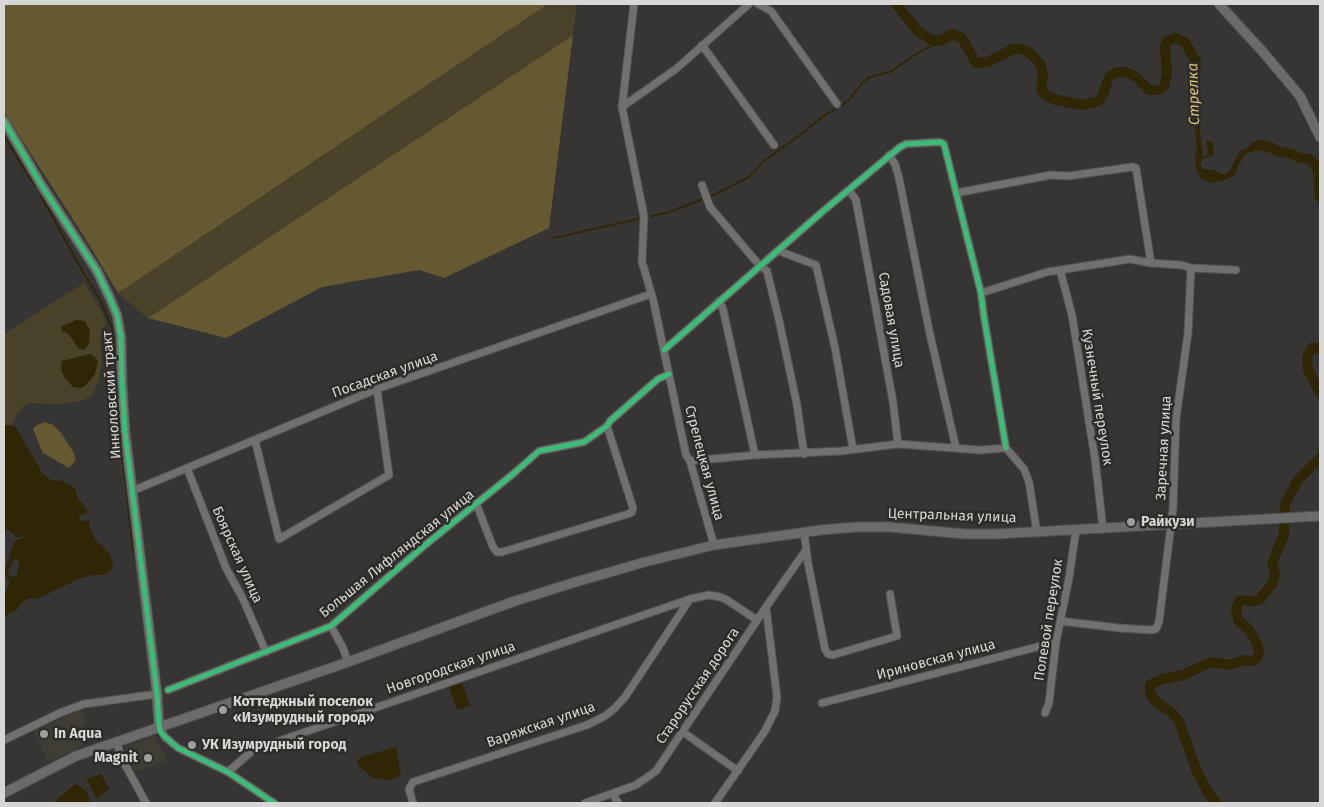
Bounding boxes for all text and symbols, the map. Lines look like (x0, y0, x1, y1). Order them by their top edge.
water label: Стрелка (1184, 63, 1204, 125)
street label: Садовая улица (874, 271, 908, 369)
street label: Кузнечный переулок (1078, 327, 1116, 467)
street label: Инноловский тракт (99, 330, 125, 460)
street label: Посадская улица (330, 348, 440, 402)
street label: Заречная улица (1153, 395, 1175, 501)
street label: Стрелецкая улица (681, 404, 727, 522)
street label: Большая Лифляндская улица (316, 486, 478, 622)
street label: Боярская улица (208, 504, 266, 606)
street label: Центральная улица (887, 505, 1017, 527)
place label: Райкузи (1141, 514, 1195, 530)
marker: Райкузи (1125, 516, 1137, 528)
street label: Полевой переулок (1031, 558, 1067, 682)
street label: Старорусская дорога (653, 625, 743, 747)
street label: Ириновская улица (875, 636, 997, 684)
street label: Новгородская улица (384, 638, 518, 698)
place label: Коттеджный поселок «Изумрудный город» (233, 694, 375, 726)
street label: Варяжская улица (484, 699, 598, 751)
marker: Коттеджный поселок «Изумрудный город» (217, 704, 229, 716)
place label: In Aqua (54, 726, 102, 742)
marker: In Aqua (38, 728, 50, 740)
place label: УК Изумрудный город (202, 737, 346, 753)
marker: УК Изумрудный город (186, 739, 198, 751)
place label: Magnit (94, 750, 138, 766)
marker: Magnit (142, 752, 154, 764)

